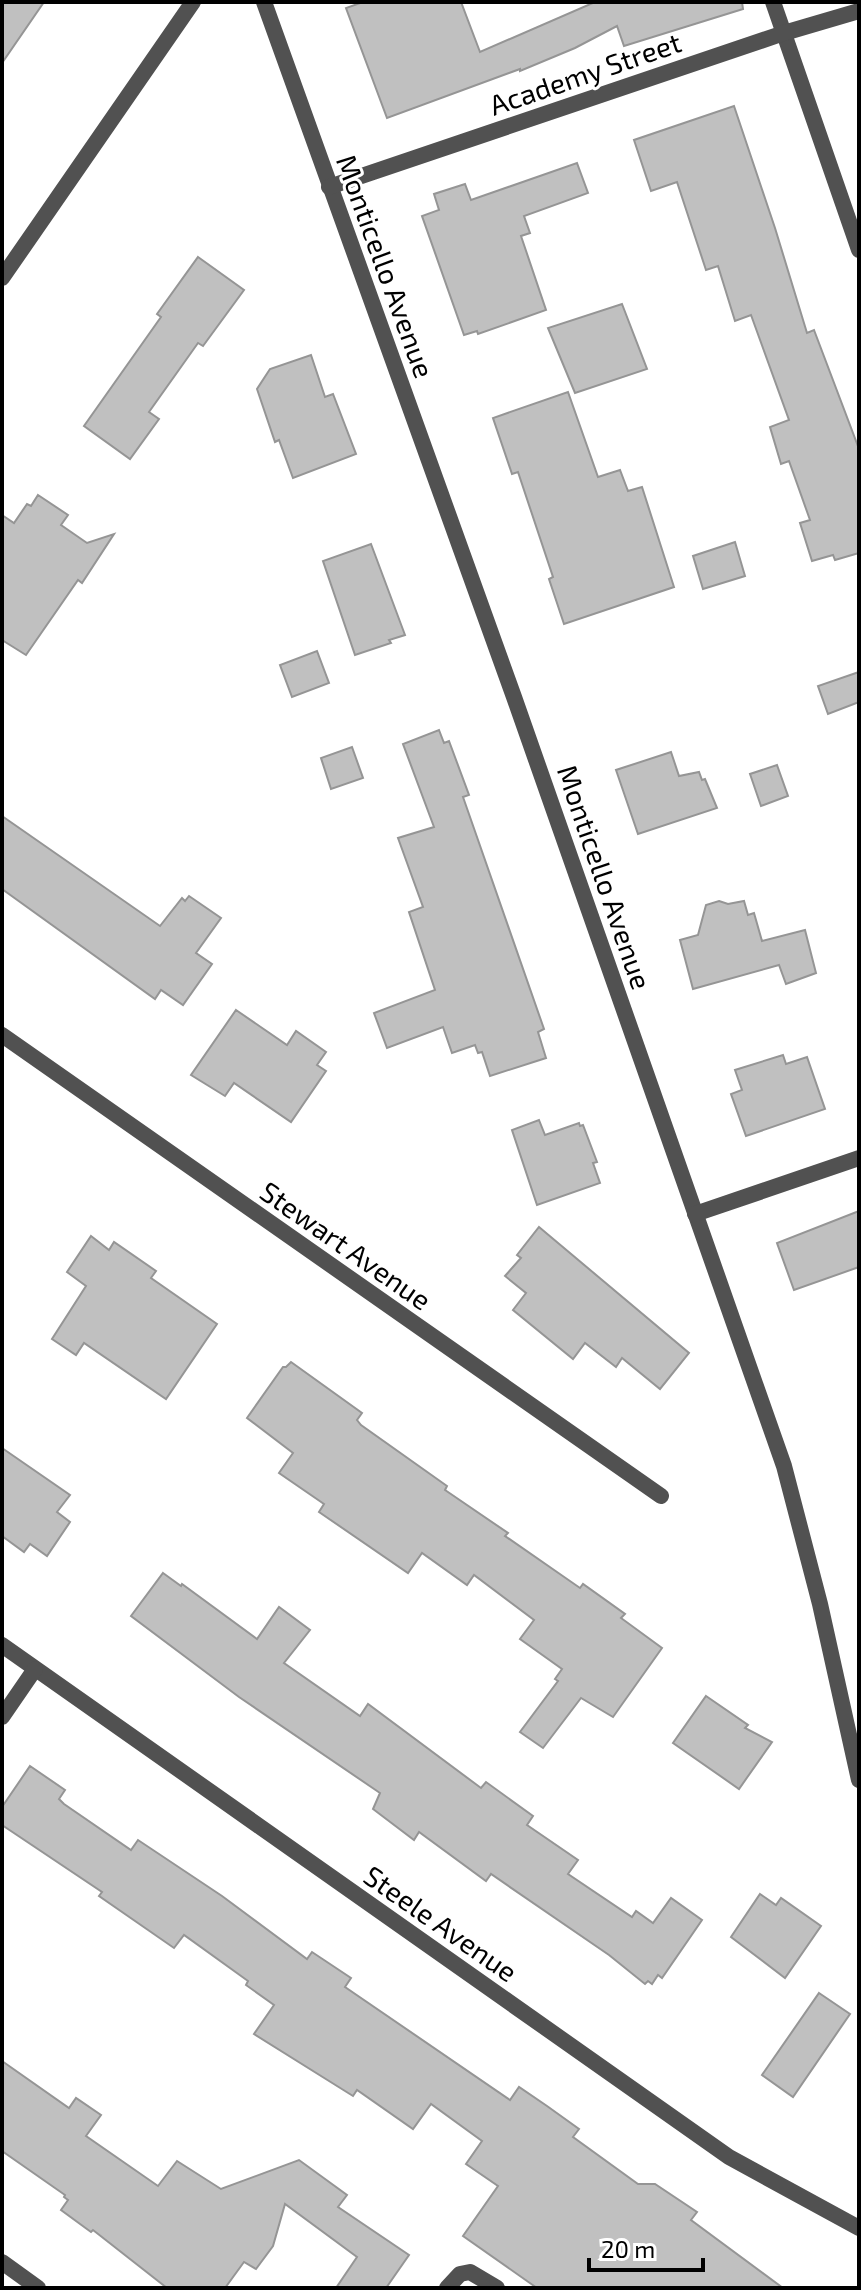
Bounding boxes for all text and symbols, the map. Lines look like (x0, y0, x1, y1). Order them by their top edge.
street label: Academy Street (485, 24, 685, 122)
street label: Monticello Avenue (330, 150, 442, 382)
street label: Monticello Avenue (551, 760, 659, 994)
street label: Stewart Avenue (254, 1173, 438, 1317)
street label: Steele Avenue (358, 1858, 524, 1988)
scale bar (589, 2222, 703, 2272)
text: 20 m (601, 2234, 655, 2263)

